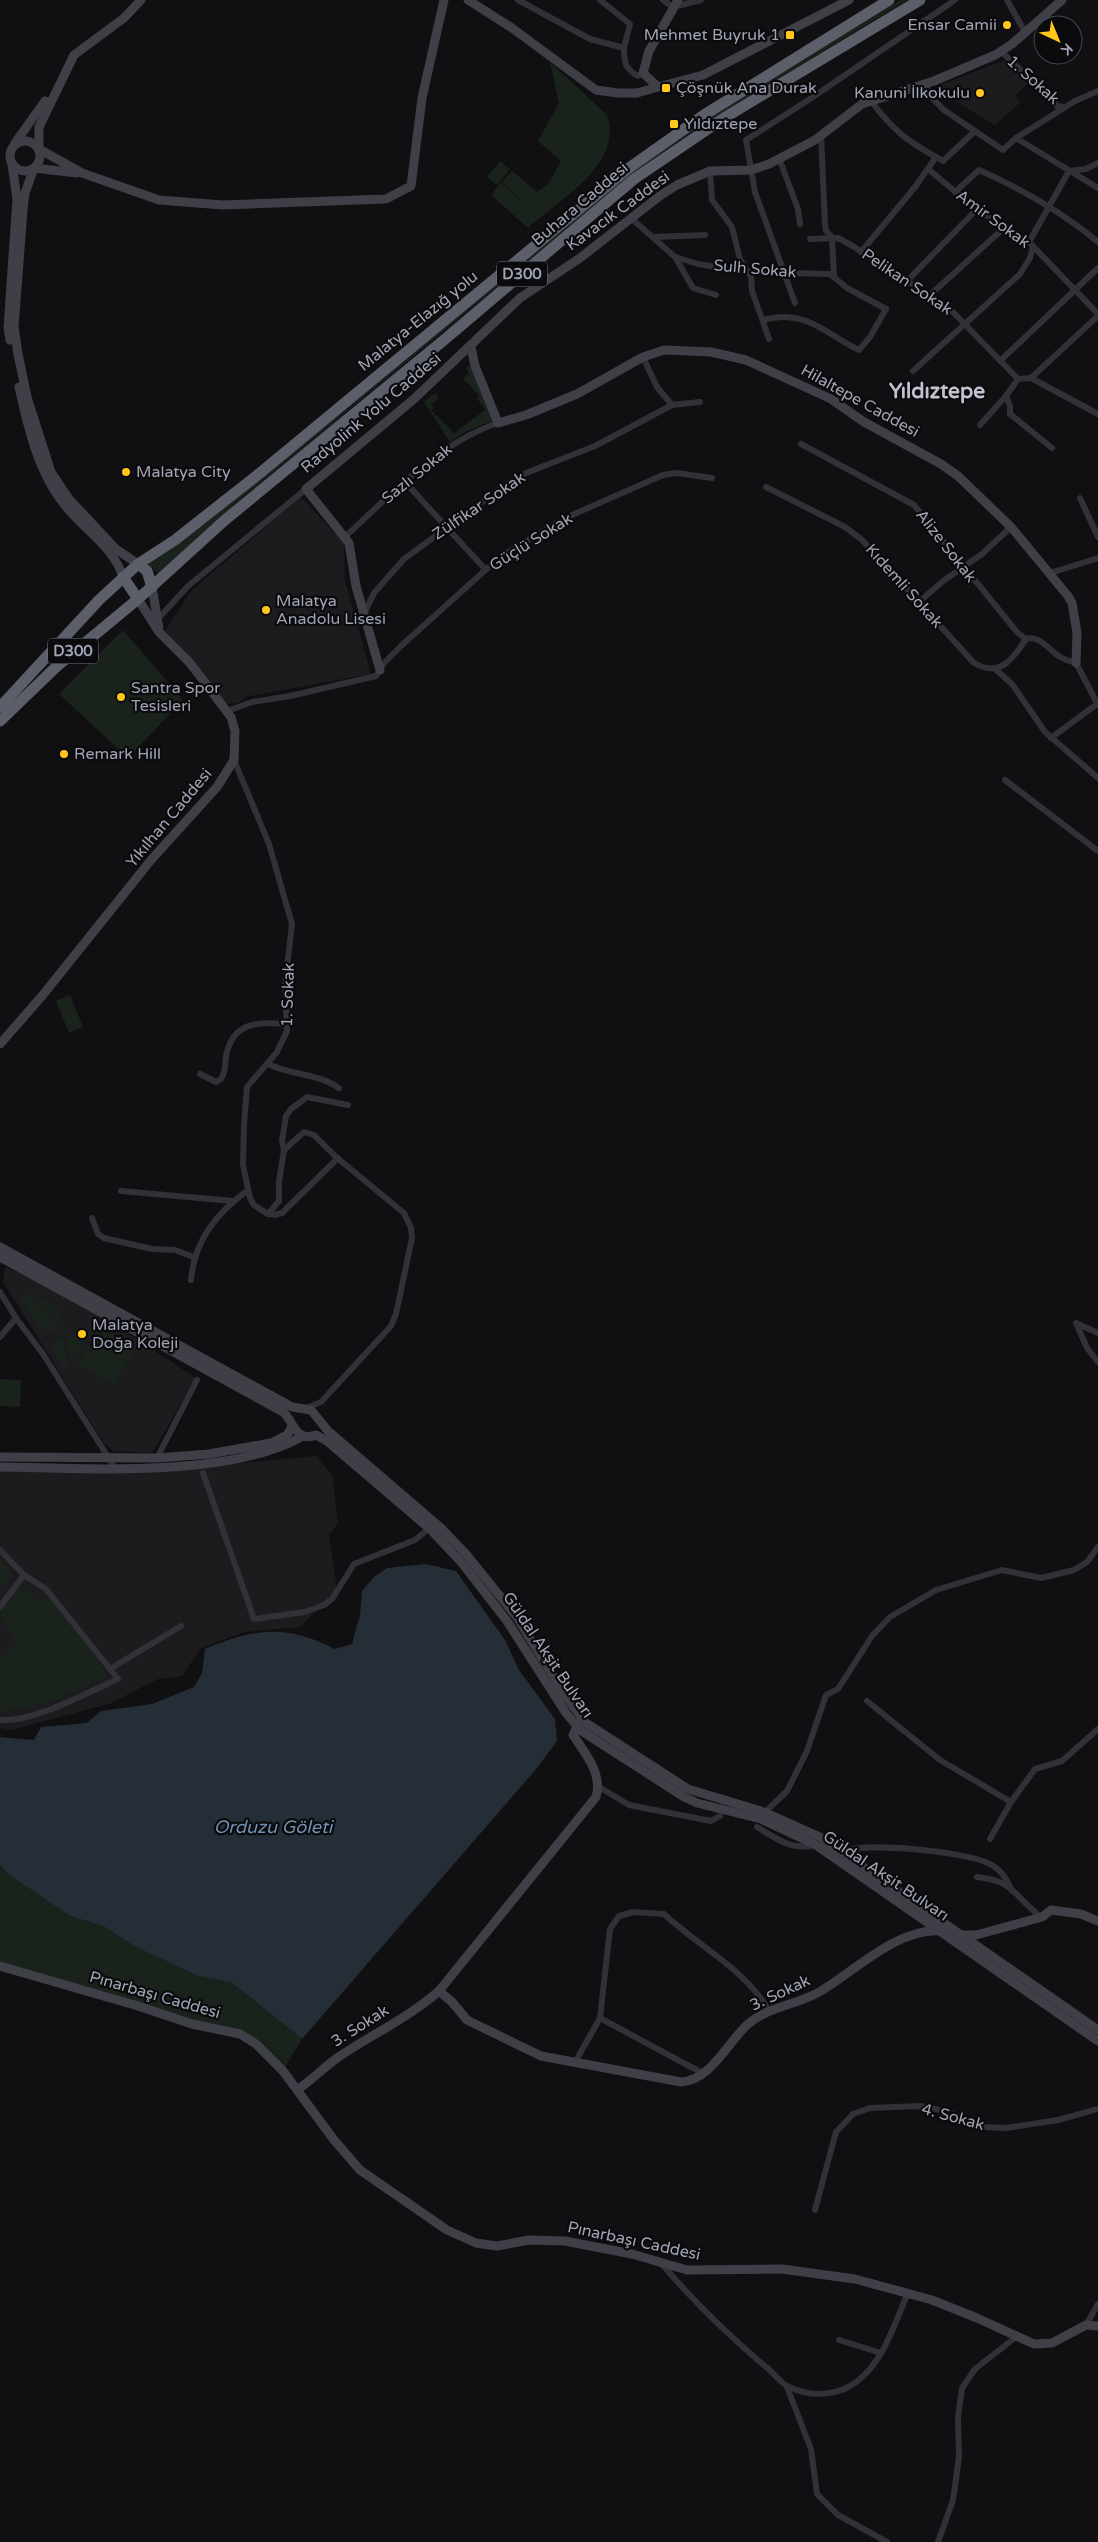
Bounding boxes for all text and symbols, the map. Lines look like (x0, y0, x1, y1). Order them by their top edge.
place label: Ensar Camii (907, 15, 997, 35)
north arrow (1033, 15, 1083, 65)
marker: Ensar Camii (1001, 19, 1013, 31)
place label: Mehmet Buyruk 1 (644, 25, 780, 45)
marker: Mehmet Buyruk 1 (784, 29, 796, 41)
text: K (1057, 40, 1076, 59)
street label: 1. Sokak (1002, 51, 1064, 109)
place label: Çöşnük Ana Durak (676, 78, 817, 98)
marker: Çöşnük Ana Durak (660, 82, 672, 94)
place label: Kanuni İlkokulu (854, 83, 970, 103)
marker: Kanuni İlkokulu (974, 87, 986, 99)
place label: Yıldıztepe (684, 114, 757, 134)
marker: Yıldıztepe (668, 118, 680, 130)
street label: Buhara Caddesi (528, 158, 632, 250)
street label: Kavacık Caddesi (562, 167, 674, 255)
street label: Amir Sokak (952, 185, 1034, 253)
street label: Pelikan Sokak (858, 244, 956, 320)
street label: Sulh Sokak (713, 255, 798, 283)
road number: D300 (497, 262, 547, 286)
street label: Malatya-Elazığ yolu (354, 266, 482, 376)
street label: Radyolink Yolu Caddesi (297, 348, 445, 478)
street label: Hilaltepe Caddesi (797, 360, 923, 442)
district label: Yıldıztepe (889, 379, 985, 404)
street label: Sazlı Sokak (378, 439, 456, 508)
place label: Malatya City (136, 462, 231, 482)
marker: Malatya City (120, 466, 132, 478)
street label: Zülfikar Sokak (429, 467, 530, 544)
street label: Alize Sokak (911, 506, 981, 587)
street label: Güçlü Sokak (486, 508, 576, 575)
street label: Kıdemli Sokak (861, 540, 947, 632)
place label: Malatya Anadolu Lisesi (276, 591, 386, 629)
marker: Malatya Anadolu Lisesi (260, 604, 272, 616)
road number: D300 (48, 638, 98, 664)
place label: Santra Spor Tesisleri (131, 678, 221, 716)
marker: Santra Spor Tesisleri (115, 691, 127, 703)
place label: Remark Hill (74, 744, 161, 764)
marker: Remark Hill (58, 748, 70, 760)
street label: Yıkılhan Caddesi (122, 764, 216, 872)
street label: 1. Sokak (277, 962, 299, 1027)
place label: Malatya Doğa Koleji (92, 1315, 178, 1353)
marker: Malatya Doğa Koleji (76, 1328, 88, 1340)
street label: Güldal Akşit Bulvarı (498, 1588, 598, 1722)
water label: Orduzu Göleti (214, 1816, 335, 1838)
street label: Güldal Akşit Bulvarı (819, 1826, 953, 1926)
street label: Pınarbaşı Caddesi (87, 1967, 223, 2023)
street label: 3. Sokak (747, 1970, 814, 2016)
street label: 3. Sokak (327, 2000, 393, 2051)
street label: 4. Sokak (919, 2099, 987, 2135)
street label: Pınarbaşı Caddesi (566, 2217, 702, 2265)

